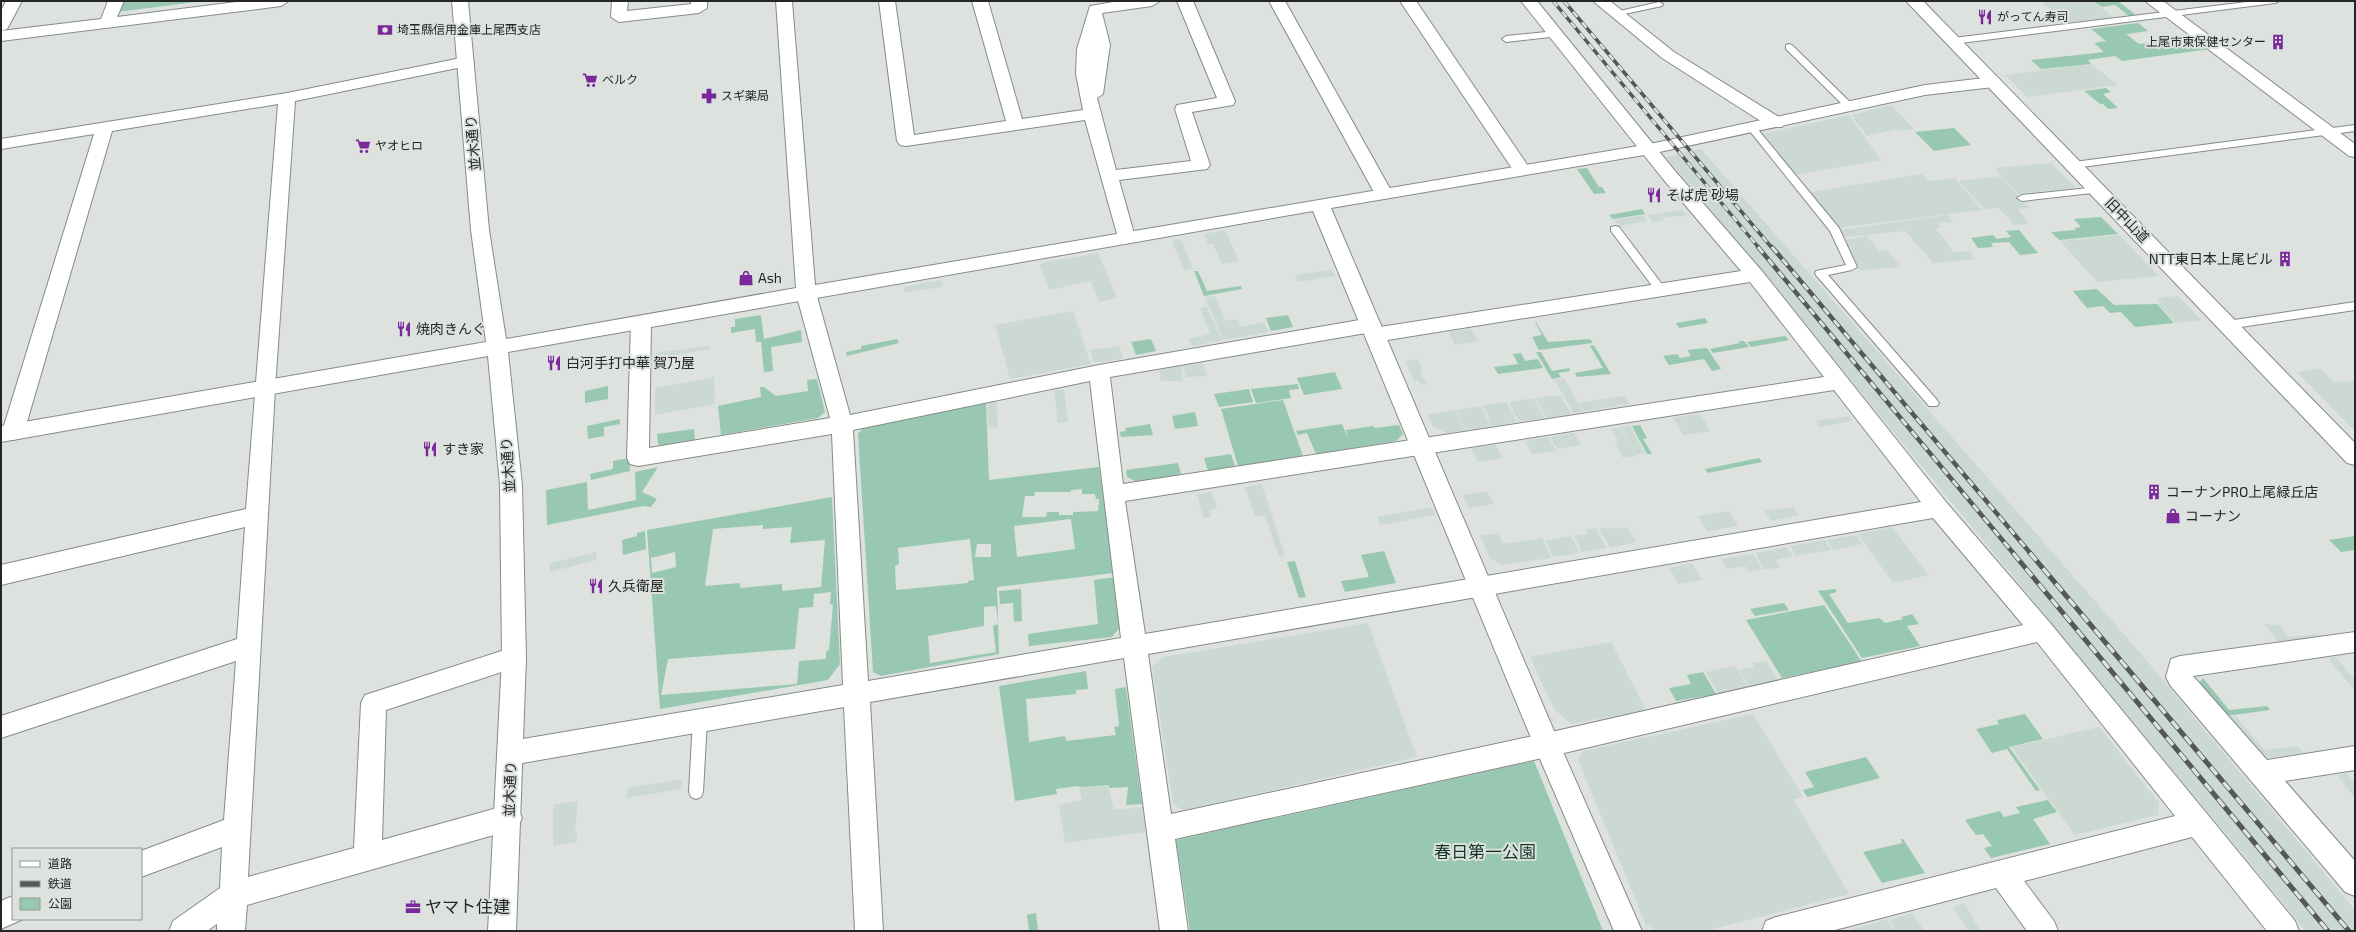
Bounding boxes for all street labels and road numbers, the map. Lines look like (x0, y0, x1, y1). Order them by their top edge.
street label: 並木通り (462, 114, 483, 172)
street label: 旧中山道 (2102, 194, 2153, 246)
street label: 並木通り (497, 437, 518, 494)
street label: 並木通り (500, 761, 519, 817)

